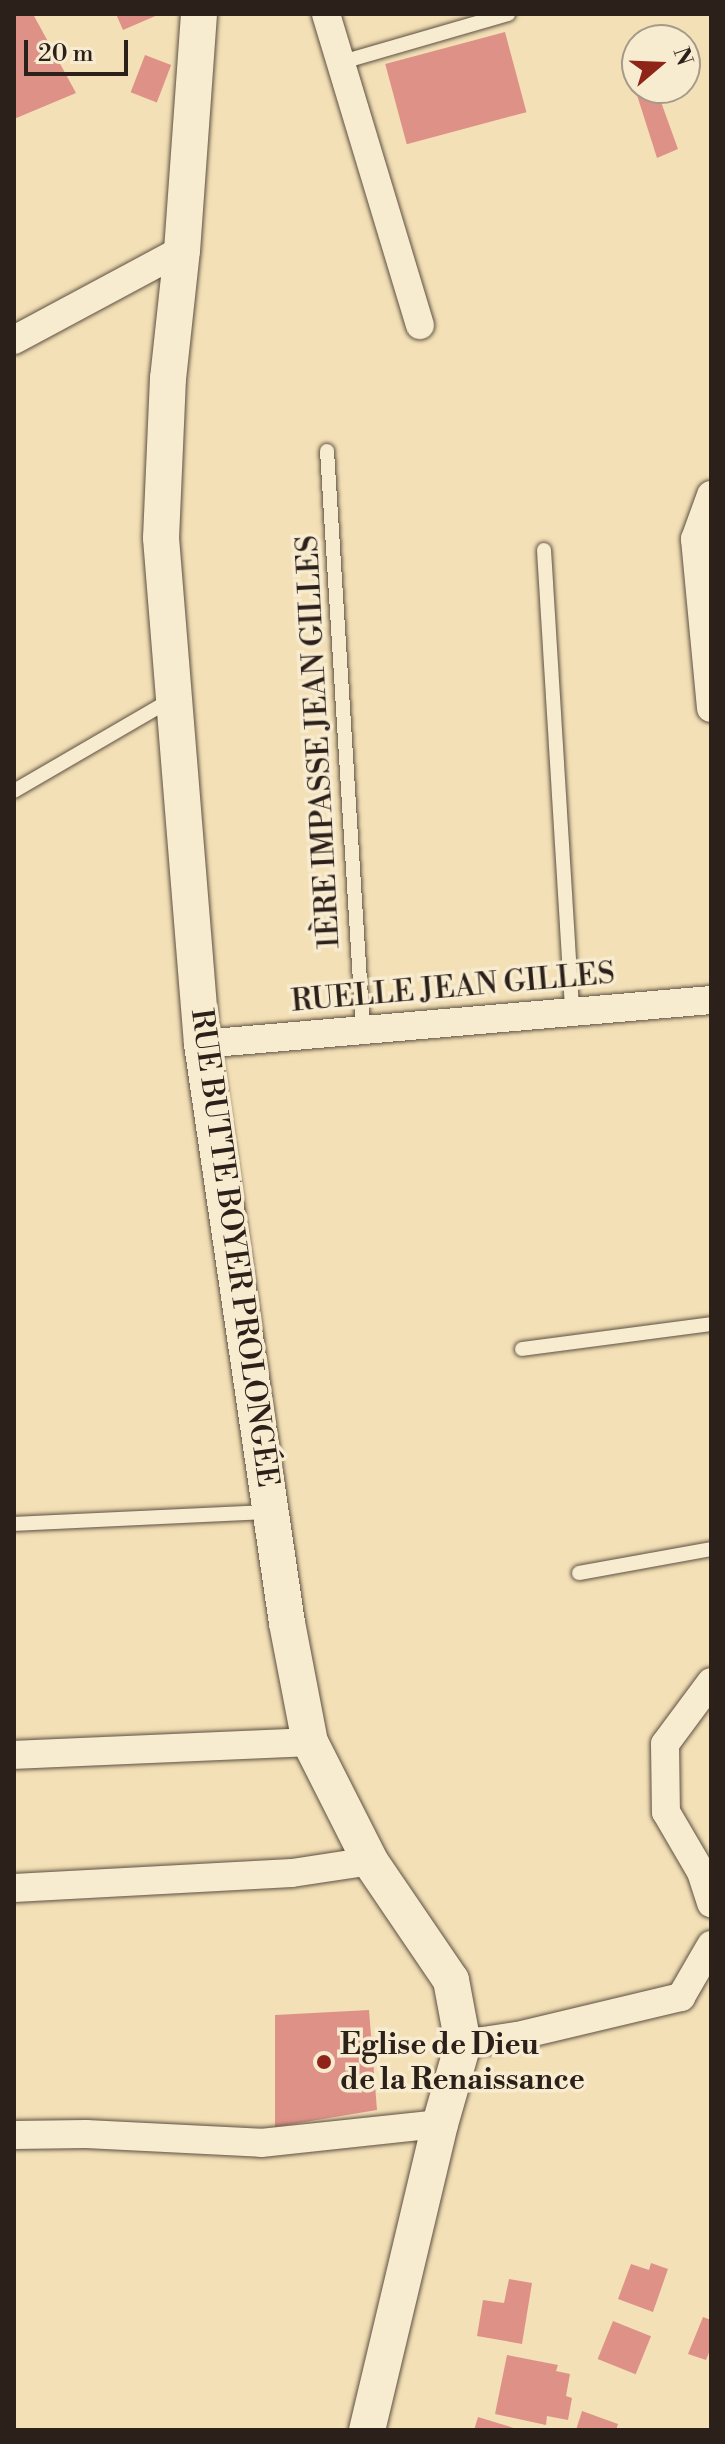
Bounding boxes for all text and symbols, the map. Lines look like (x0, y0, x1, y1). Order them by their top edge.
scale bar (28, 24, 132, 74)
north arrow (621, 24, 701, 104)
text: 20 m (38, 39, 94, 69)
text: N (667, 44, 698, 69)
street label: 1ÈRE IMPASSE JEAN GILLES (290, 534, 348, 950)
street label: RUELLE JEAN GILLES (290, 956, 616, 1020)
street label: RUE BUTTE BOYER PROLONGÉE (183, 1006, 285, 1490)
place label: Eglise de Dieu de la Renaissance (340, 2027, 585, 2098)
marker: Eglise de Dieu de la Renaissance (315, 2053, 333, 2071)

